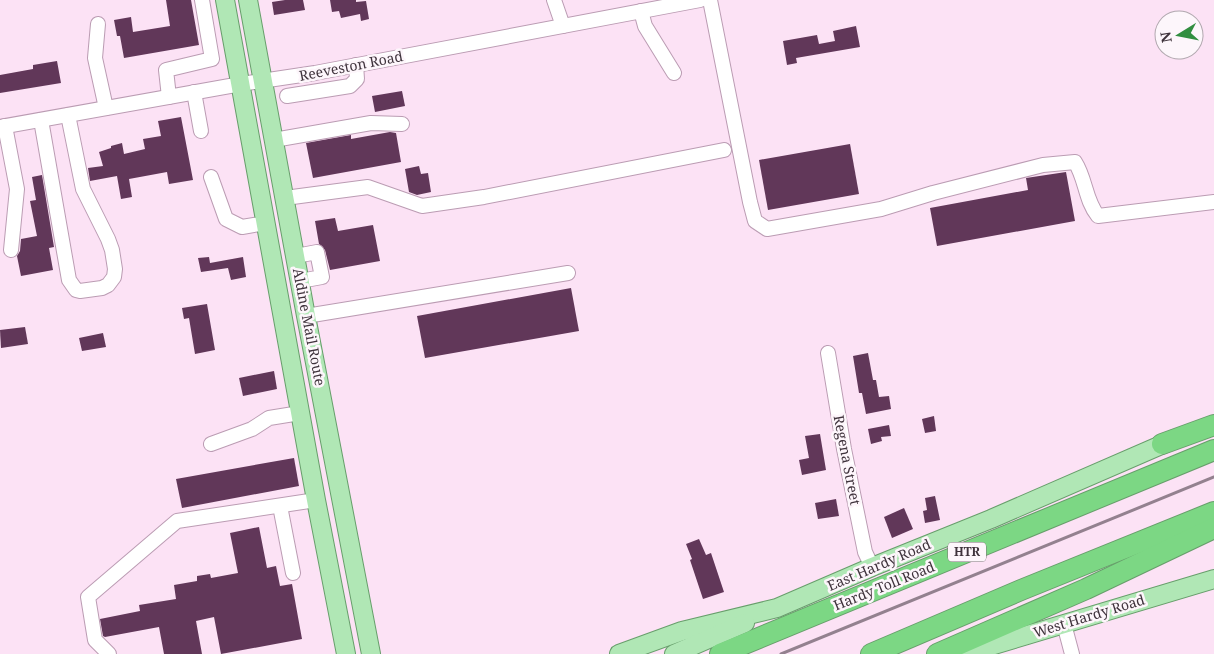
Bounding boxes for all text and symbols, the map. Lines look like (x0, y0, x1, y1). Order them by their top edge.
north arrow (1154, 10, 1204, 60)
text: N (1155, 30, 1176, 44)
street label: Reeveston Road (297, 46, 405, 85)
street label: Aldine Mail Route (289, 266, 330, 387)
street label: Regena Street (829, 413, 866, 507)
street label: East Hardy Road (824, 534, 934, 595)
road number: HTR (948, 542, 986, 562)
street label: Hardy Toll Road (830, 556, 938, 615)
street label: West Hardy Road (1031, 589, 1147, 642)

